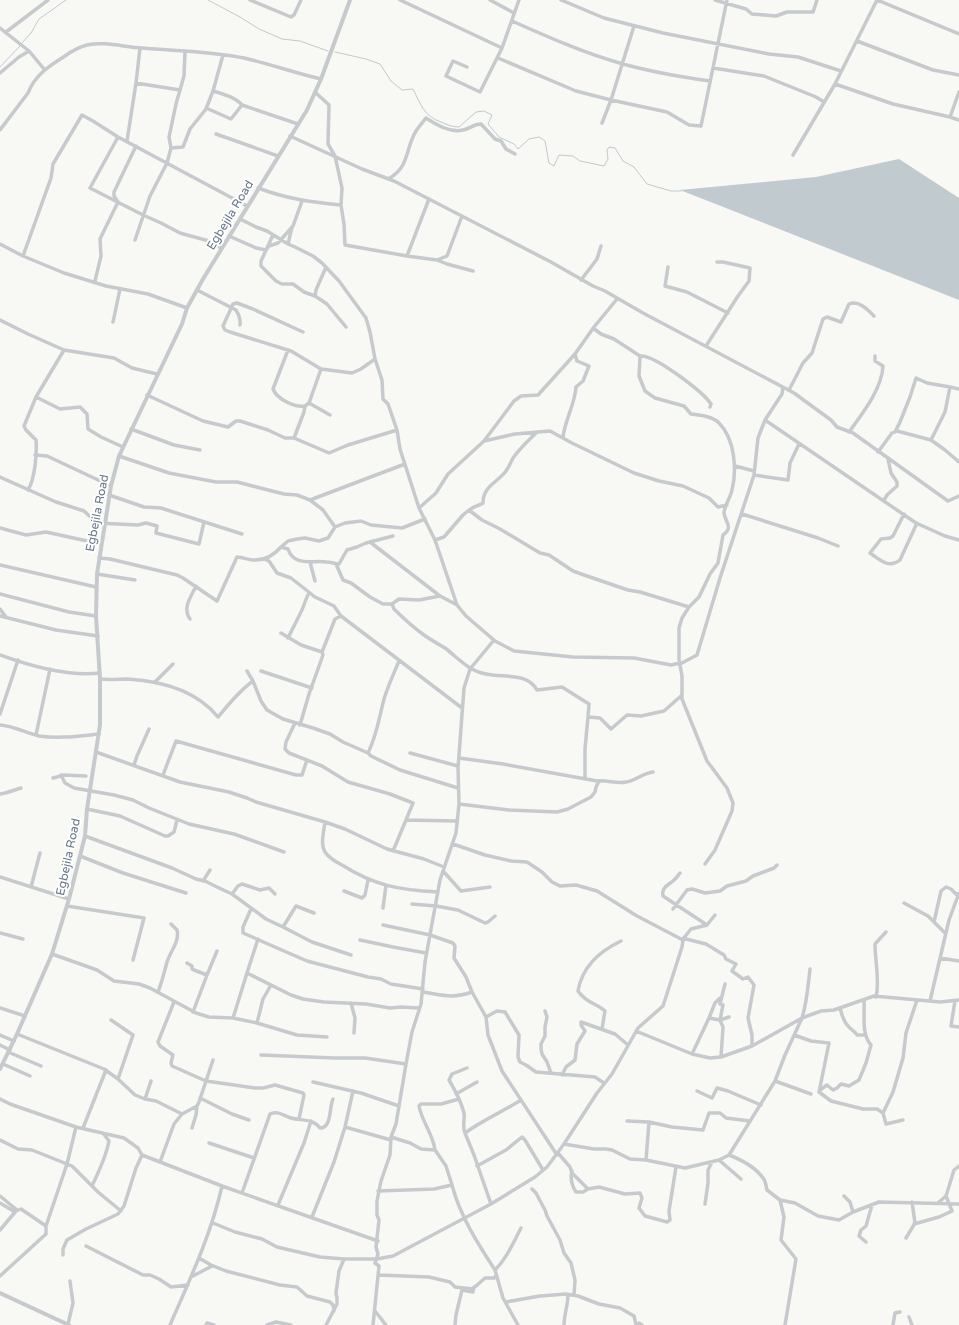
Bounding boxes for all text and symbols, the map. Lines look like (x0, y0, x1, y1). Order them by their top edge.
street label: Egbejila Road (204, 178, 256, 252)
street label: Egbejila Road (83, 473, 111, 553)
street label: Egbejila Road (53, 817, 83, 897)

